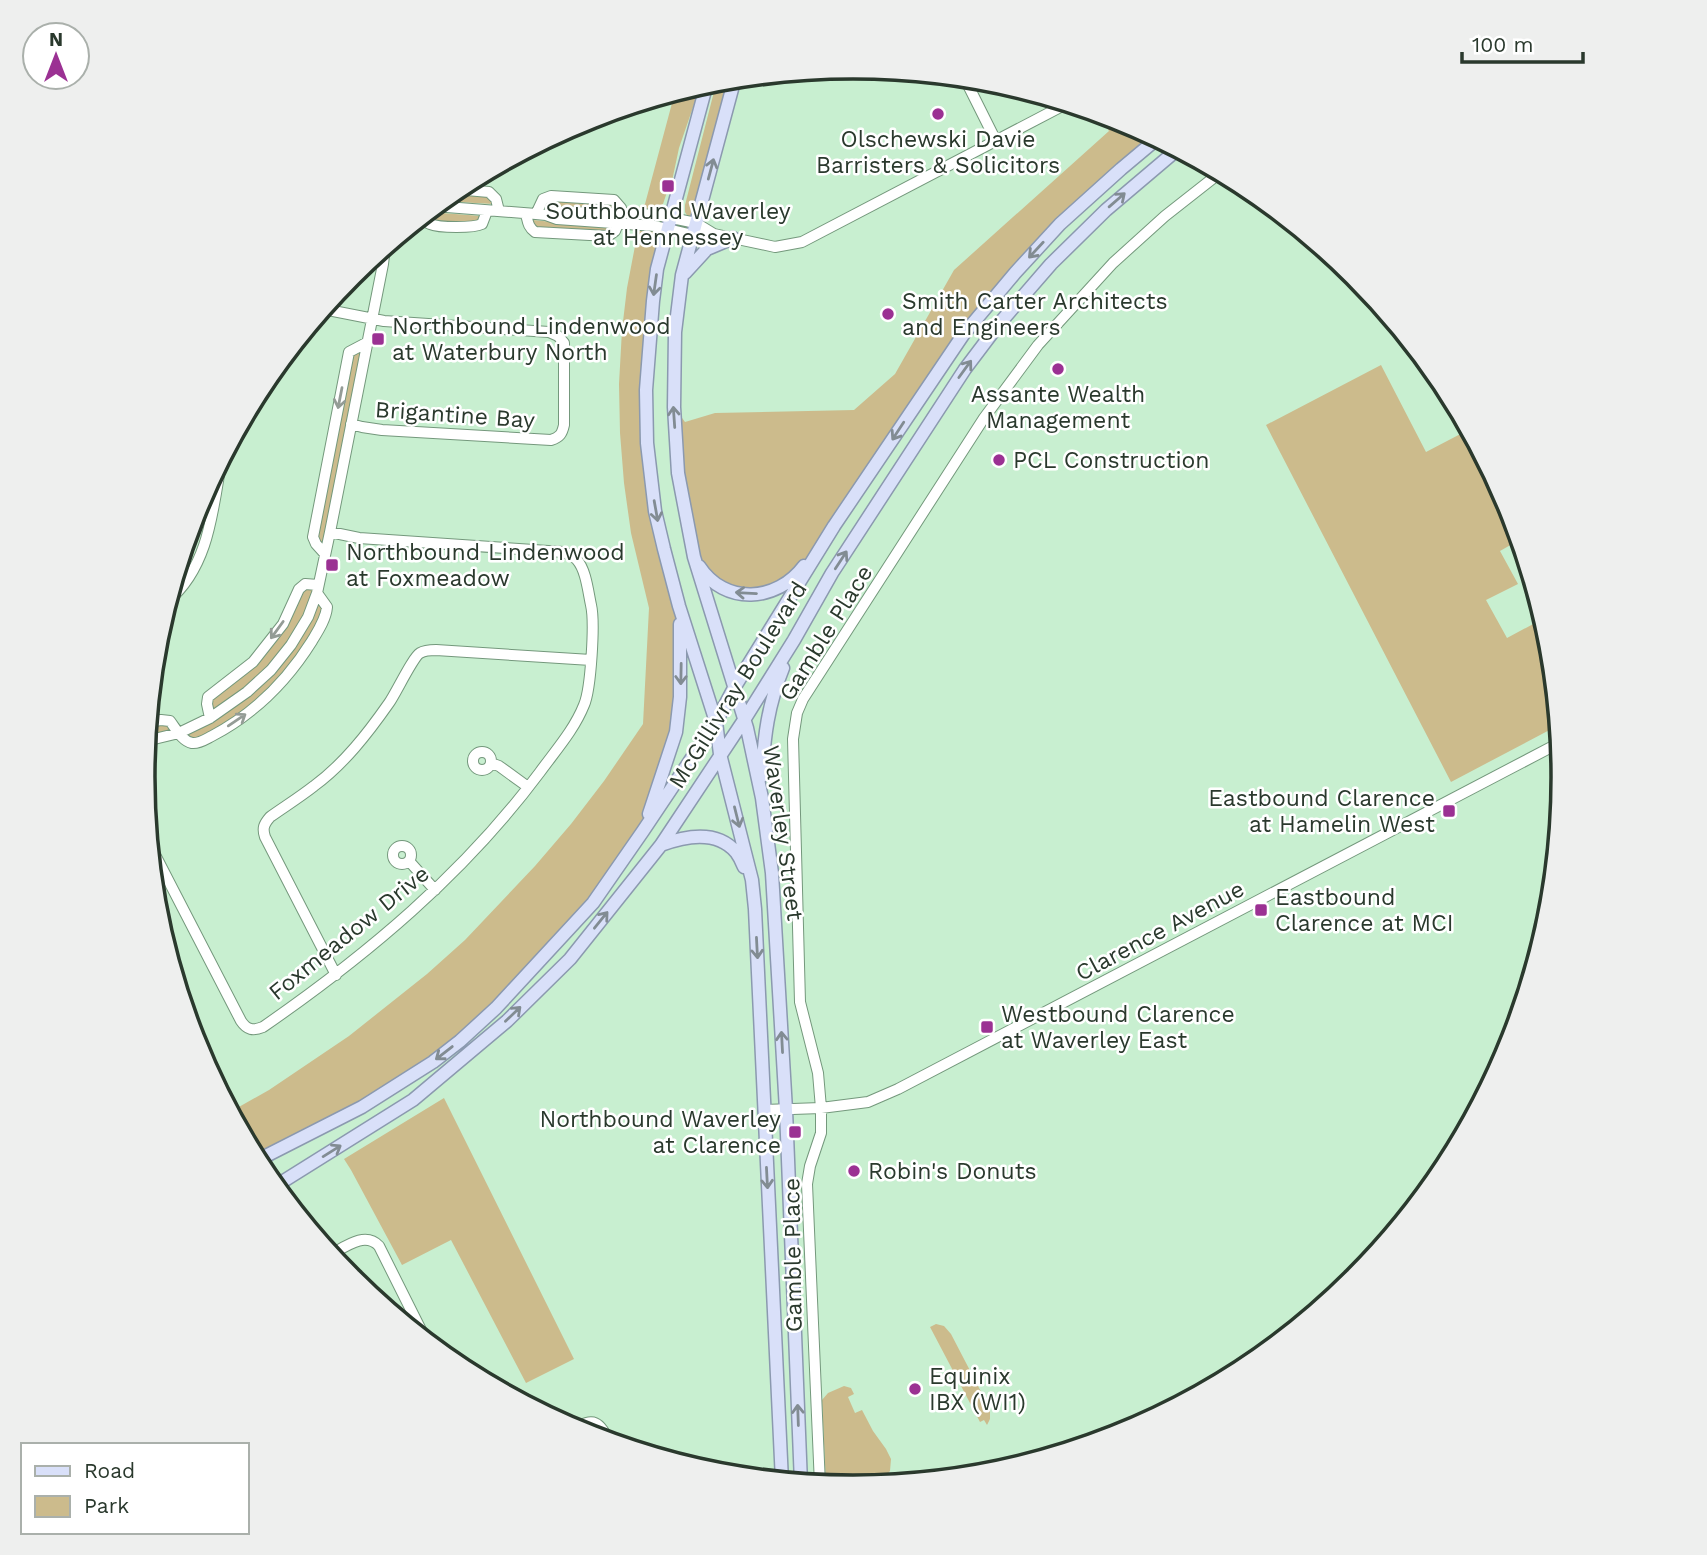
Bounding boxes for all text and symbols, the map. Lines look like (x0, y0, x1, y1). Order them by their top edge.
north arrow (21, 21, 91, 91)
scale bar (1462, 21, 1583, 65)
text: N (49, 28, 63, 51)
text: 100 m (1472, 32, 1534, 57)
marker: Olschewski Davie Barristers & Solicitors (930, 106, 946, 122)
place label: Olschewski Davie Barristers & Solicitors (816, 126, 1060, 179)
one-way arrow (705, 158, 718, 181)
marker: Southbound Waverley at Hennessey (660, 178, 676, 194)
one-way arrow (1107, 192, 1125, 208)
place label: Southbound Waverley at Hennessey (545, 198, 791, 251)
one-way arrow (1027, 241, 1044, 258)
one-way arrow (649, 273, 662, 295)
place label: Smith Carter Architects and Engineers (902, 288, 1168, 341)
marker: Smith Carter Architects and Engineers (880, 306, 896, 322)
place label: Northbound Lindenwood at Waterbury North (392, 313, 671, 366)
marker: Northbound Lindenwood at Waterbury North (370, 331, 386, 347)
one-way arrow (958, 360, 972, 379)
marker: Assante Wealth Management (1050, 361, 1066, 377)
place label: Assante Wealth Management (971, 381, 1145, 434)
one-way arrow (333, 386, 346, 409)
street label: Brigantine Bay (374, 396, 536, 434)
one-way arrow (668, 406, 681, 429)
one-way arrow (891, 421, 906, 440)
place label: PCL Construction (1013, 447, 1210, 474)
marker: PCL Construction (991, 452, 1007, 468)
one-way arrow (650, 499, 663, 522)
place label: Northbound Lindenwood at Foxmeadow (346, 539, 625, 592)
one-way arrow (835, 550, 849, 570)
marker: Northbound Lindenwood at Foxmeadow (324, 557, 340, 573)
street label: Gamble Place (774, 560, 878, 706)
street label: McGillivray Boulevard (663, 577, 813, 793)
one-way arrow (735, 587, 758, 600)
one-way arrow (270, 620, 284, 639)
one-way arrow (674, 662, 688, 685)
one-way arrow (227, 713, 246, 727)
street label: Waverley Street (757, 744, 809, 923)
place label: Eastbound Clarence at Hamelin West (1208, 785, 1435, 838)
marker: Eastbound Clarence at Hamelin West (1441, 803, 1457, 819)
one-way arrow (731, 805, 744, 828)
street label: Foxmeadow Drive (263, 860, 435, 1006)
street label: Clarence Avenue (1071, 875, 1249, 987)
place label: Eastbound Clarence at MCI (1275, 884, 1454, 937)
marker: Eastbound Clarence at MCI (1253, 902, 1269, 918)
one-way arrow (593, 912, 609, 930)
one-way arrow (750, 936, 763, 959)
place label: Westbound Clarence at Waverley East (1001, 1001, 1235, 1054)
one-way arrow (505, 1006, 522, 1023)
marker: Westbound Clarence at Waverley East (979, 1019, 995, 1035)
one-way arrow (775, 1031, 788, 1053)
one-way arrow (435, 1045, 454, 1060)
place label: Northbound Waverley at Clarence (540, 1106, 781, 1159)
marker: Northbound Waverley at Clarence (787, 1124, 803, 1140)
one-way arrow (322, 1143, 341, 1158)
place label: Robin's Donuts (868, 1158, 1037, 1185)
marker: Robin's Donuts (846, 1163, 862, 1179)
one-way arrow (761, 1167, 774, 1189)
street label: Gamble Place (778, 1178, 808, 1332)
place label: Equinix IBX (WI1) (929, 1363, 1026, 1416)
marker: Equinix IBX (WI1) (907, 1381, 923, 1397)
one-way arrow (791, 1404, 804, 1427)
legend (21, 1443, 248, 1534)
text: Road (84, 1458, 135, 1483)
text: Park (84, 1493, 129, 1518)

